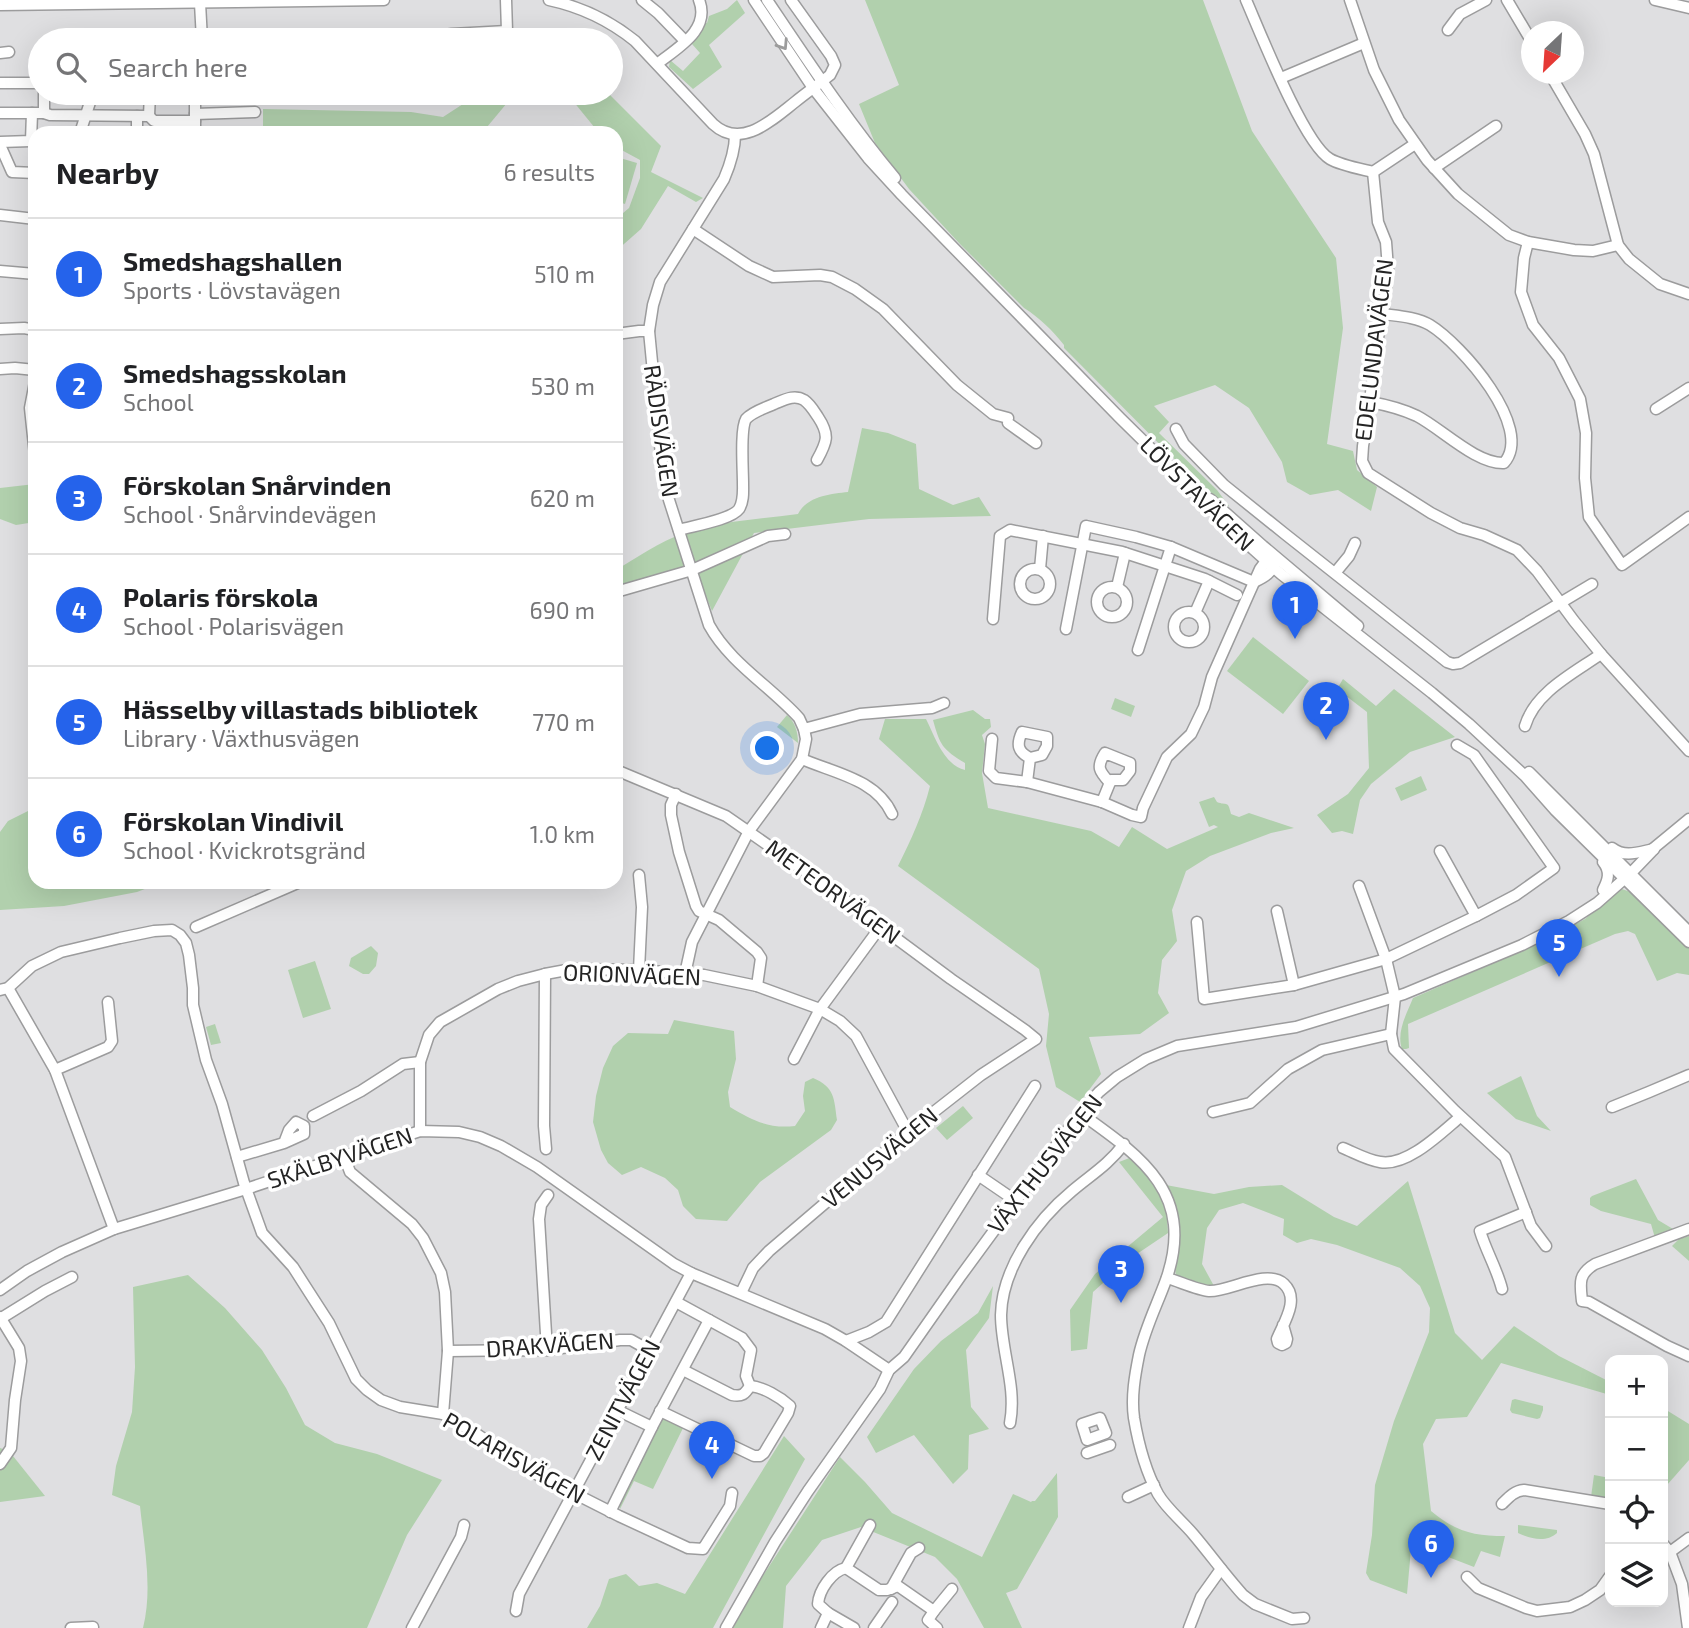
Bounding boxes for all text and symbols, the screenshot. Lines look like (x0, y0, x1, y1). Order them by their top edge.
north arrow (1521, 21, 1584, 84)
search box (28, 28, 623, 105)
one-way arrow (774, 37, 787, 50)
icon: search (52, 48, 90, 86)
text: Search here (108, 51, 248, 82)
text: Nearby (56, 154, 159, 190)
text: 6 results (504, 158, 595, 186)
text: Smedshagshallen (123, 245, 342, 276)
street label: EDELUNDAVÄGEN (1348, 257, 1398, 443)
text: 1 (74, 260, 84, 288)
text: 510 m (534, 260, 595, 288)
text: Sports · Lövstavägen (123, 276, 341, 304)
text: Smedshagsskolan (123, 357, 347, 388)
street label: RÄDISVÄGEN (639, 363, 685, 499)
text: 2 (72, 372, 86, 400)
text: 530 m (531, 372, 595, 400)
text: School (123, 388, 193, 416)
street label: LÖVSTAVÄGEN (1135, 430, 1261, 556)
text: Förskolan Snårvinden (123, 469, 391, 500)
text: 3 (72, 484, 86, 512)
text: 620 m (530, 484, 595, 512)
text: School · Snårvindevägen (123, 500, 377, 528)
text: Polaris förskola (123, 581, 318, 612)
pin: 1 (1272, 581, 1318, 639)
text: 4 (72, 596, 86, 624)
text: 690 m (530, 596, 595, 624)
text: School · Polarisvägen (123, 612, 344, 640)
pin: 2 (1303, 682, 1349, 740)
text: Hässelby villastads bibliotek (123, 693, 478, 724)
text: 5 (73, 708, 85, 736)
text: 770 m (532, 708, 595, 736)
text: Library · Växthusvägen (123, 724, 360, 752)
your location (750, 731, 784, 765)
text: Förskolan Vindivil (123, 805, 343, 836)
text: 6 (72, 820, 86, 848)
text: 1.0 km (530, 820, 595, 848)
street label: METEORVÄGEN (761, 833, 906, 949)
text: School · Kvickrotsgränd (123, 836, 366, 864)
pin: 5 (1536, 919, 1582, 977)
street label: ORIONVÄGEN (563, 958, 702, 990)
street label: VÄXTHUSVÄGEN (981, 1088, 1107, 1239)
street label: VENUSVÄGEN (816, 1101, 943, 1214)
street label: SKÄLBYVÄGEN (264, 1120, 416, 1194)
pin: 3 (1098, 1245, 1144, 1303)
street label: DRAKVÄGEN (485, 1326, 615, 1362)
street label: ZENITVÄGEN (579, 1334, 666, 1465)
map controls (1605, 1355, 1668, 1607)
button: + (1605, 1355, 1668, 1418)
street label: POLARISVÄGEN (439, 1405, 590, 1509)
button: − (1605, 1418, 1668, 1481)
pin: 4 (689, 1421, 735, 1479)
button: locate (1605, 1481, 1668, 1544)
pin: 6 (1408, 1520, 1454, 1578)
button: layers (1605, 1544, 1668, 1607)

